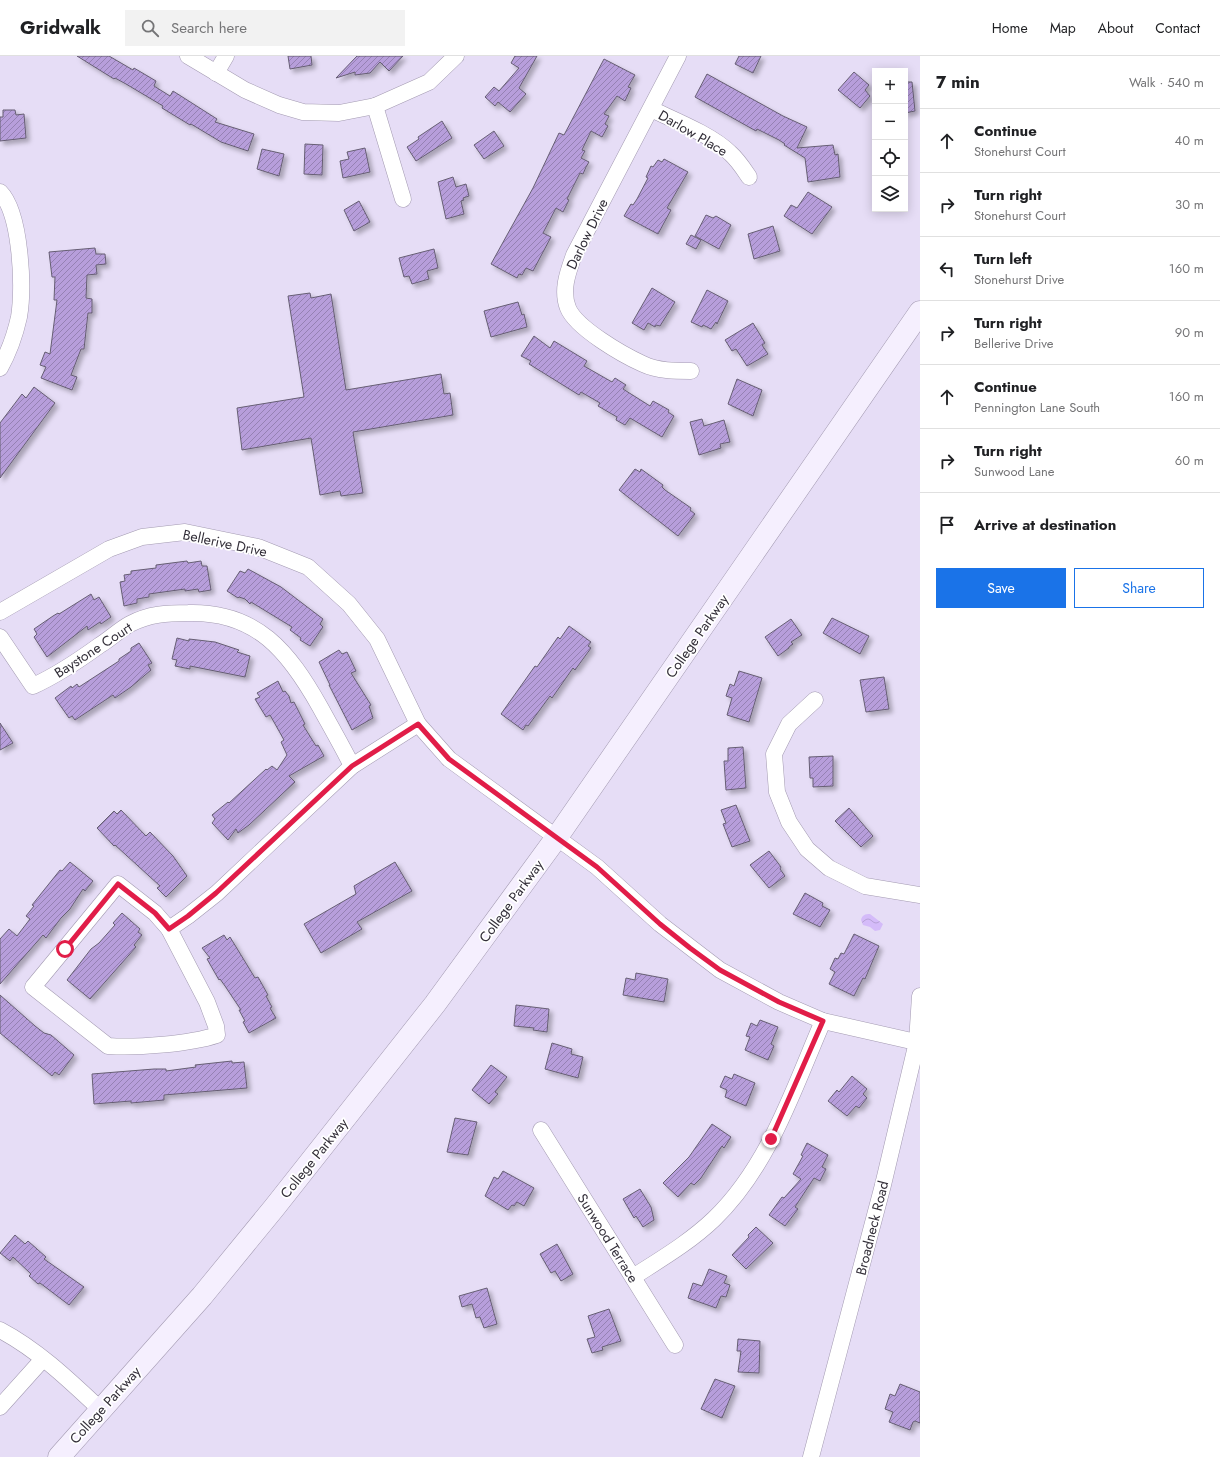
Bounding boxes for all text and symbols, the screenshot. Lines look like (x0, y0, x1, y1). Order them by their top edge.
search box (125, 10, 405, 46)
text: Gridwalk (20, 14, 101, 41)
icon: search (139, 17, 161, 39)
text: Search here (171, 17, 247, 39)
text: Home (992, 18, 1028, 38)
text: Map (1050, 18, 1076, 38)
text: About (1098, 18, 1133, 38)
text: Contact (1155, 18, 1200, 38)
map controls (872, 68, 908, 212)
button: + (872, 68, 908, 104)
text: 7 min (936, 70, 980, 94)
text: Walk · 540 m (1129, 73, 1204, 92)
button: − (872, 104, 908, 140)
street label: Darlow Place (655, 105, 731, 161)
text: Continue (974, 120, 1037, 142)
icon: ahead (936, 130, 958, 152)
text: 40 m (1175, 131, 1204, 150)
button: locate (872, 140, 908, 176)
text: Stonehurst Court (974, 142, 1066, 161)
button: layers (872, 176, 908, 212)
text: Turn right (974, 184, 1042, 206)
icon: right (936, 194, 958, 216)
street label: Darlow Drive (561, 195, 613, 273)
text: 30 m (1175, 195, 1204, 214)
text: Stonehurst Court (974, 206, 1066, 225)
text: Turn left (974, 248, 1032, 270)
icon: left (936, 258, 958, 280)
text: 160 m (1169, 259, 1204, 278)
text: Stonehurst Drive (974, 270, 1064, 289)
text: Turn right (974, 312, 1042, 334)
icon: right (936, 322, 958, 344)
text: 90 m (1175, 323, 1204, 342)
text: Bellerive Drive (974, 334, 1053, 353)
text: Continue (974, 376, 1037, 398)
icon: ahead (936, 386, 958, 408)
text: 160 m (1169, 387, 1204, 406)
text: Pennington Lane South (974, 398, 1100, 417)
text: Turn right (974, 440, 1042, 462)
icon: right (936, 450, 958, 472)
text: 60 m (1175, 451, 1204, 470)
text: Sunwood Lane (974, 462, 1054, 481)
icon: arrive (936, 514, 958, 536)
text: Arrive at destination (974, 514, 1116, 536)
street label: Bellerive Drive (181, 524, 269, 562)
button: Save (936, 568, 1066, 608)
button: Share (1074, 568, 1204, 608)
street label: College Parkway (661, 590, 734, 682)
street label: Baystone Court (50, 617, 136, 683)
street label: College Parkway (474, 855, 548, 946)
route start (56, 940, 74, 958)
street label: College Parkway (275, 1113, 353, 1202)
route end (762, 1130, 780, 1148)
street label: Broadneck Road (851, 1179, 893, 1277)
street label: Sunwood Terrace (573, 1190, 643, 1286)
street label: College Parkway (65, 1361, 146, 1448)

